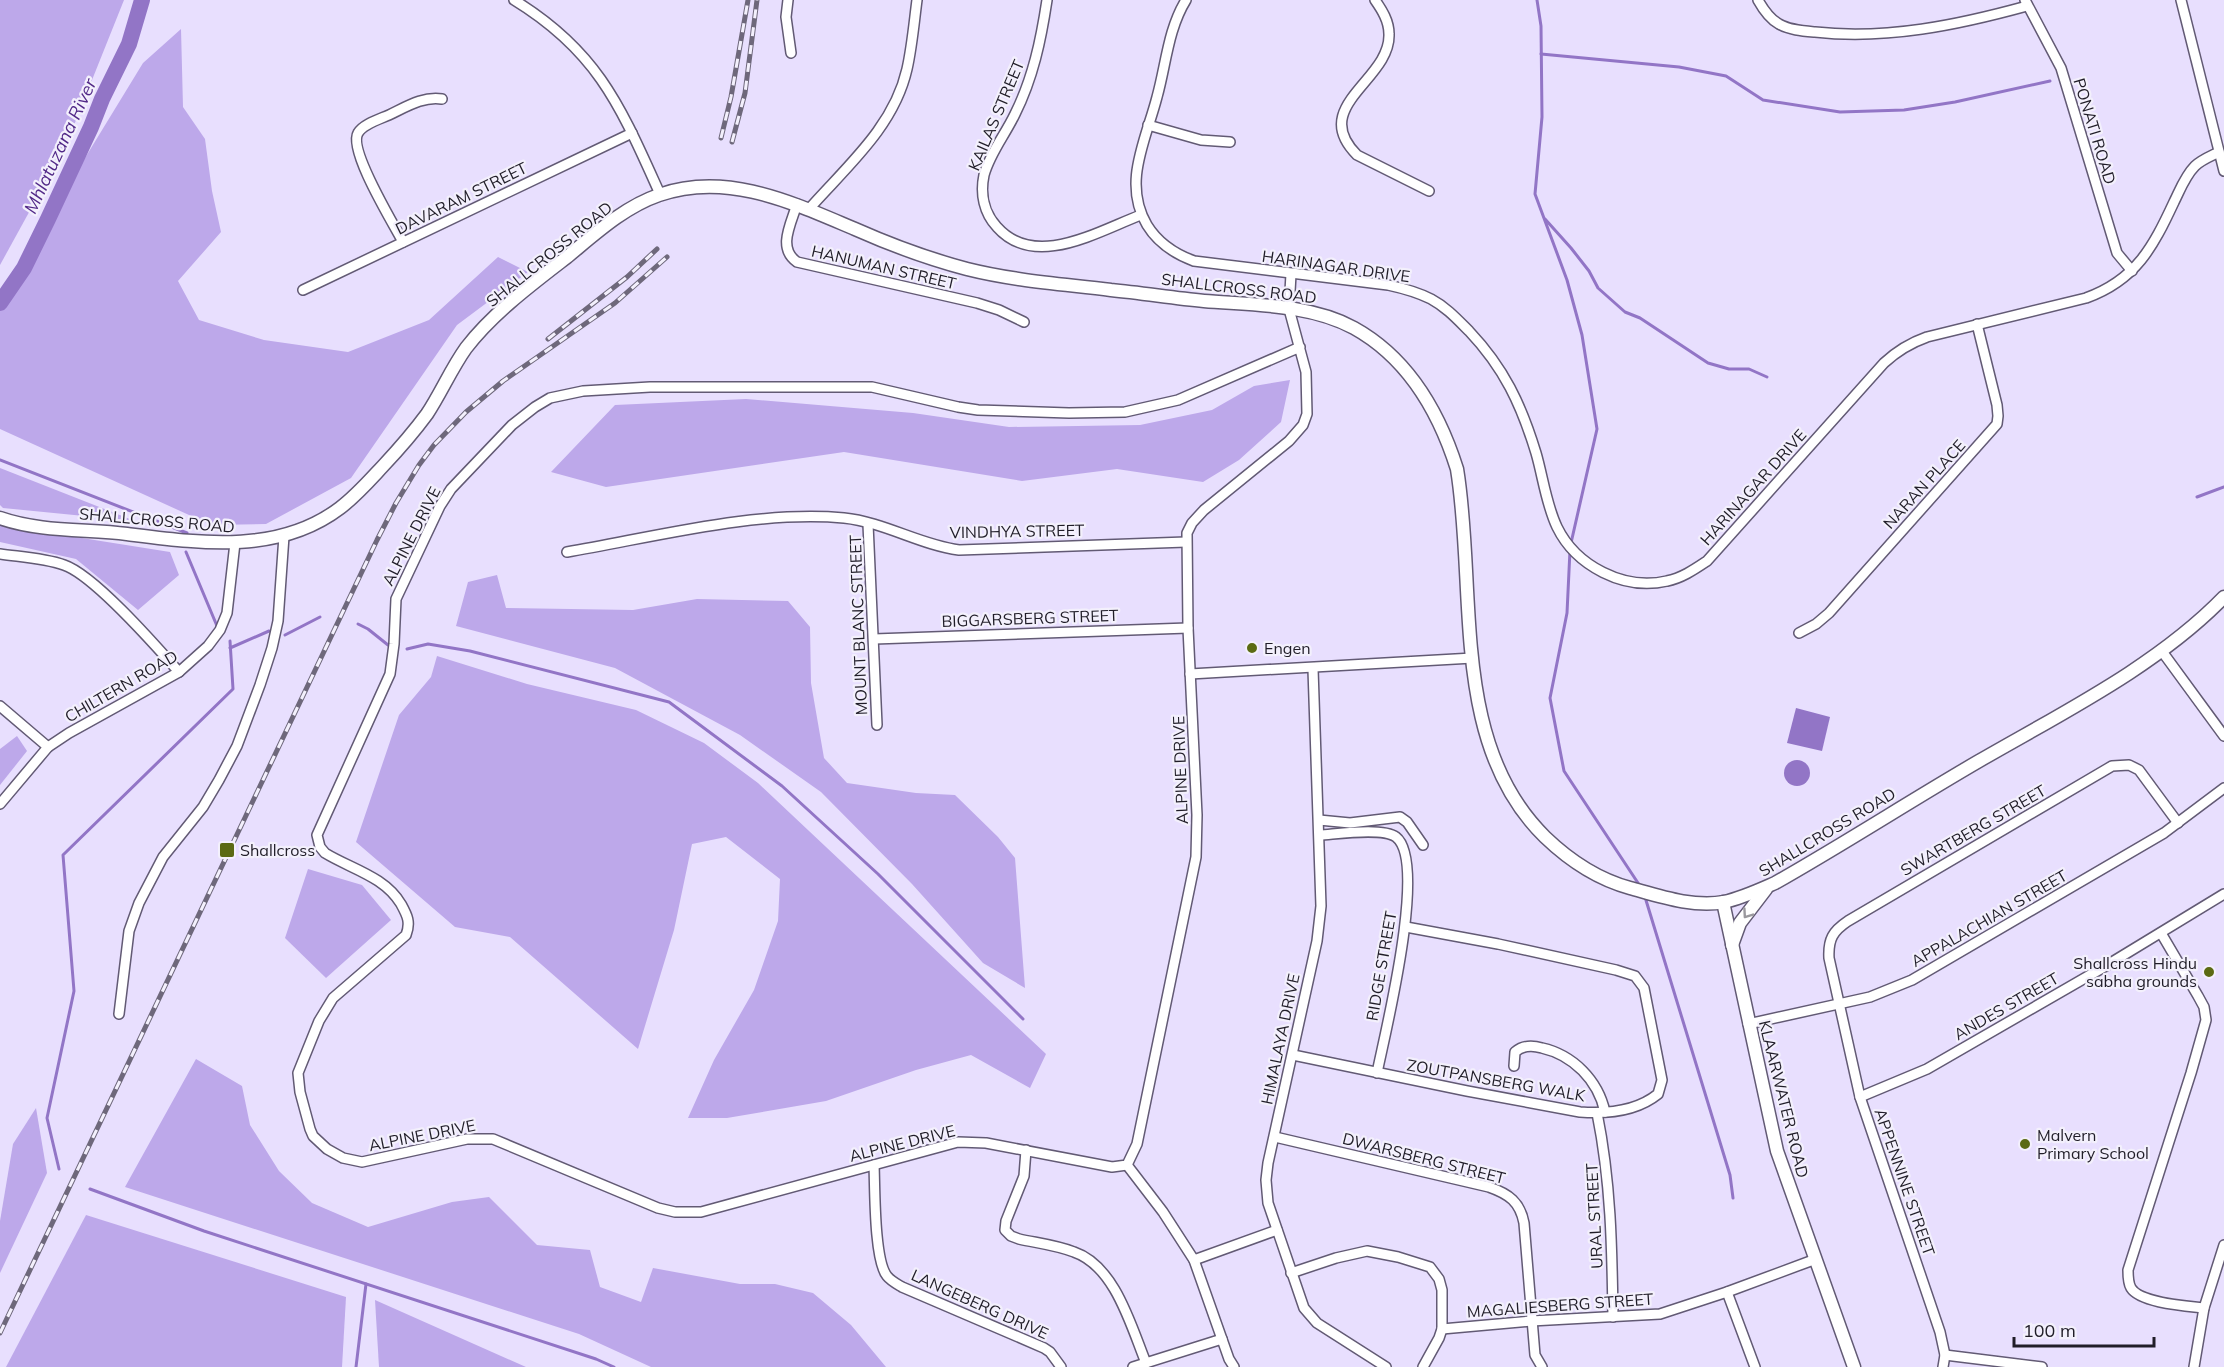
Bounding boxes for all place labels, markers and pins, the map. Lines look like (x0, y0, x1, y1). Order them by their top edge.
place label: Engen (1264, 638, 1311, 658)
marker: Engen (1245, 641, 1259, 655)
place label: Shallcross (240, 840, 315, 860)
marker: Shallcross (218, 841, 236, 859)
place label: Shallcross Hindu sabha grounds (2073, 953, 2197, 991)
marker: Shallcross Hindu sabha grounds (2202, 965, 2216, 979)
place label: Malvern Primary School (2037, 1125, 2149, 1163)
marker: Malvern Primary School (2018, 1137, 2032, 1151)

